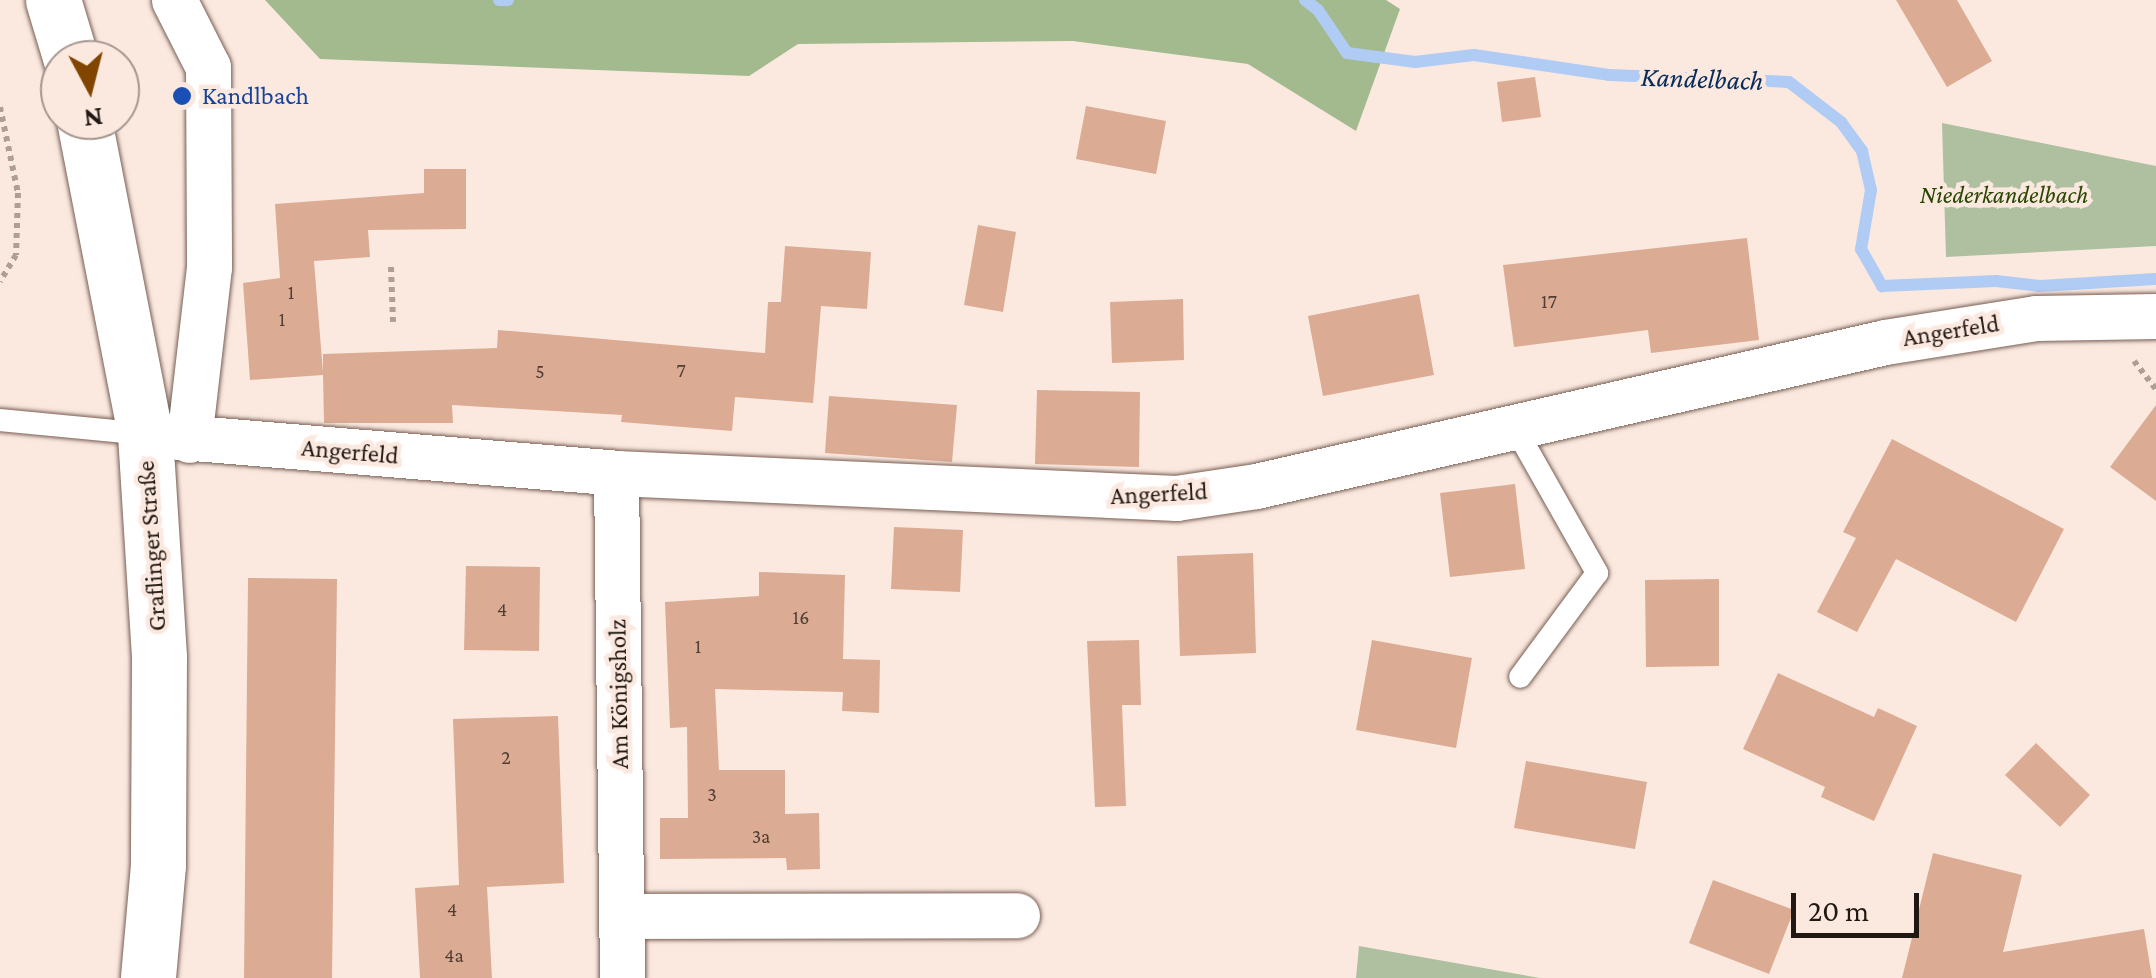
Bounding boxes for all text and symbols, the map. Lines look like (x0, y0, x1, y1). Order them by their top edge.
north arrow (40, 40, 140, 140)
water label: Kandelbach (1640, 60, 1764, 98)
place label: Kandlbach (202, 81, 309, 111)
marker: Kandlbach (171, 85, 193, 107)
text: N (82, 102, 105, 135)
park label: Niederkandelbach (1920, 180, 2088, 210)
house number: 1 (288, 280, 294, 304)
house number: 17 (1541, 289, 1557, 313)
house number: 1 (279, 307, 285, 331)
street label: Angerfeld (1901, 309, 2001, 353)
house number: 7 (676, 358, 686, 382)
house number: 5 (535, 359, 545, 383)
street label: Angerfeld (300, 433, 400, 471)
street label: Graflinger Straße (131, 460, 173, 632)
street label: Angerfeld (1110, 476, 1208, 512)
house number: 4 (497, 597, 507, 621)
house number: 16 (793, 605, 809, 629)
street label: Am Königsholz (603, 619, 635, 769)
house number: 1 (695, 634, 701, 658)
house number: 2 (501, 745, 511, 769)
house number: 3 (707, 782, 717, 806)
house number: 3a (752, 824, 770, 848)
scale bar (1796, 873, 1924, 935)
text: 20 m (1808, 894, 1869, 927)
house number: 4 (447, 897, 457, 921)
house number: 4a (444, 943, 464, 967)

